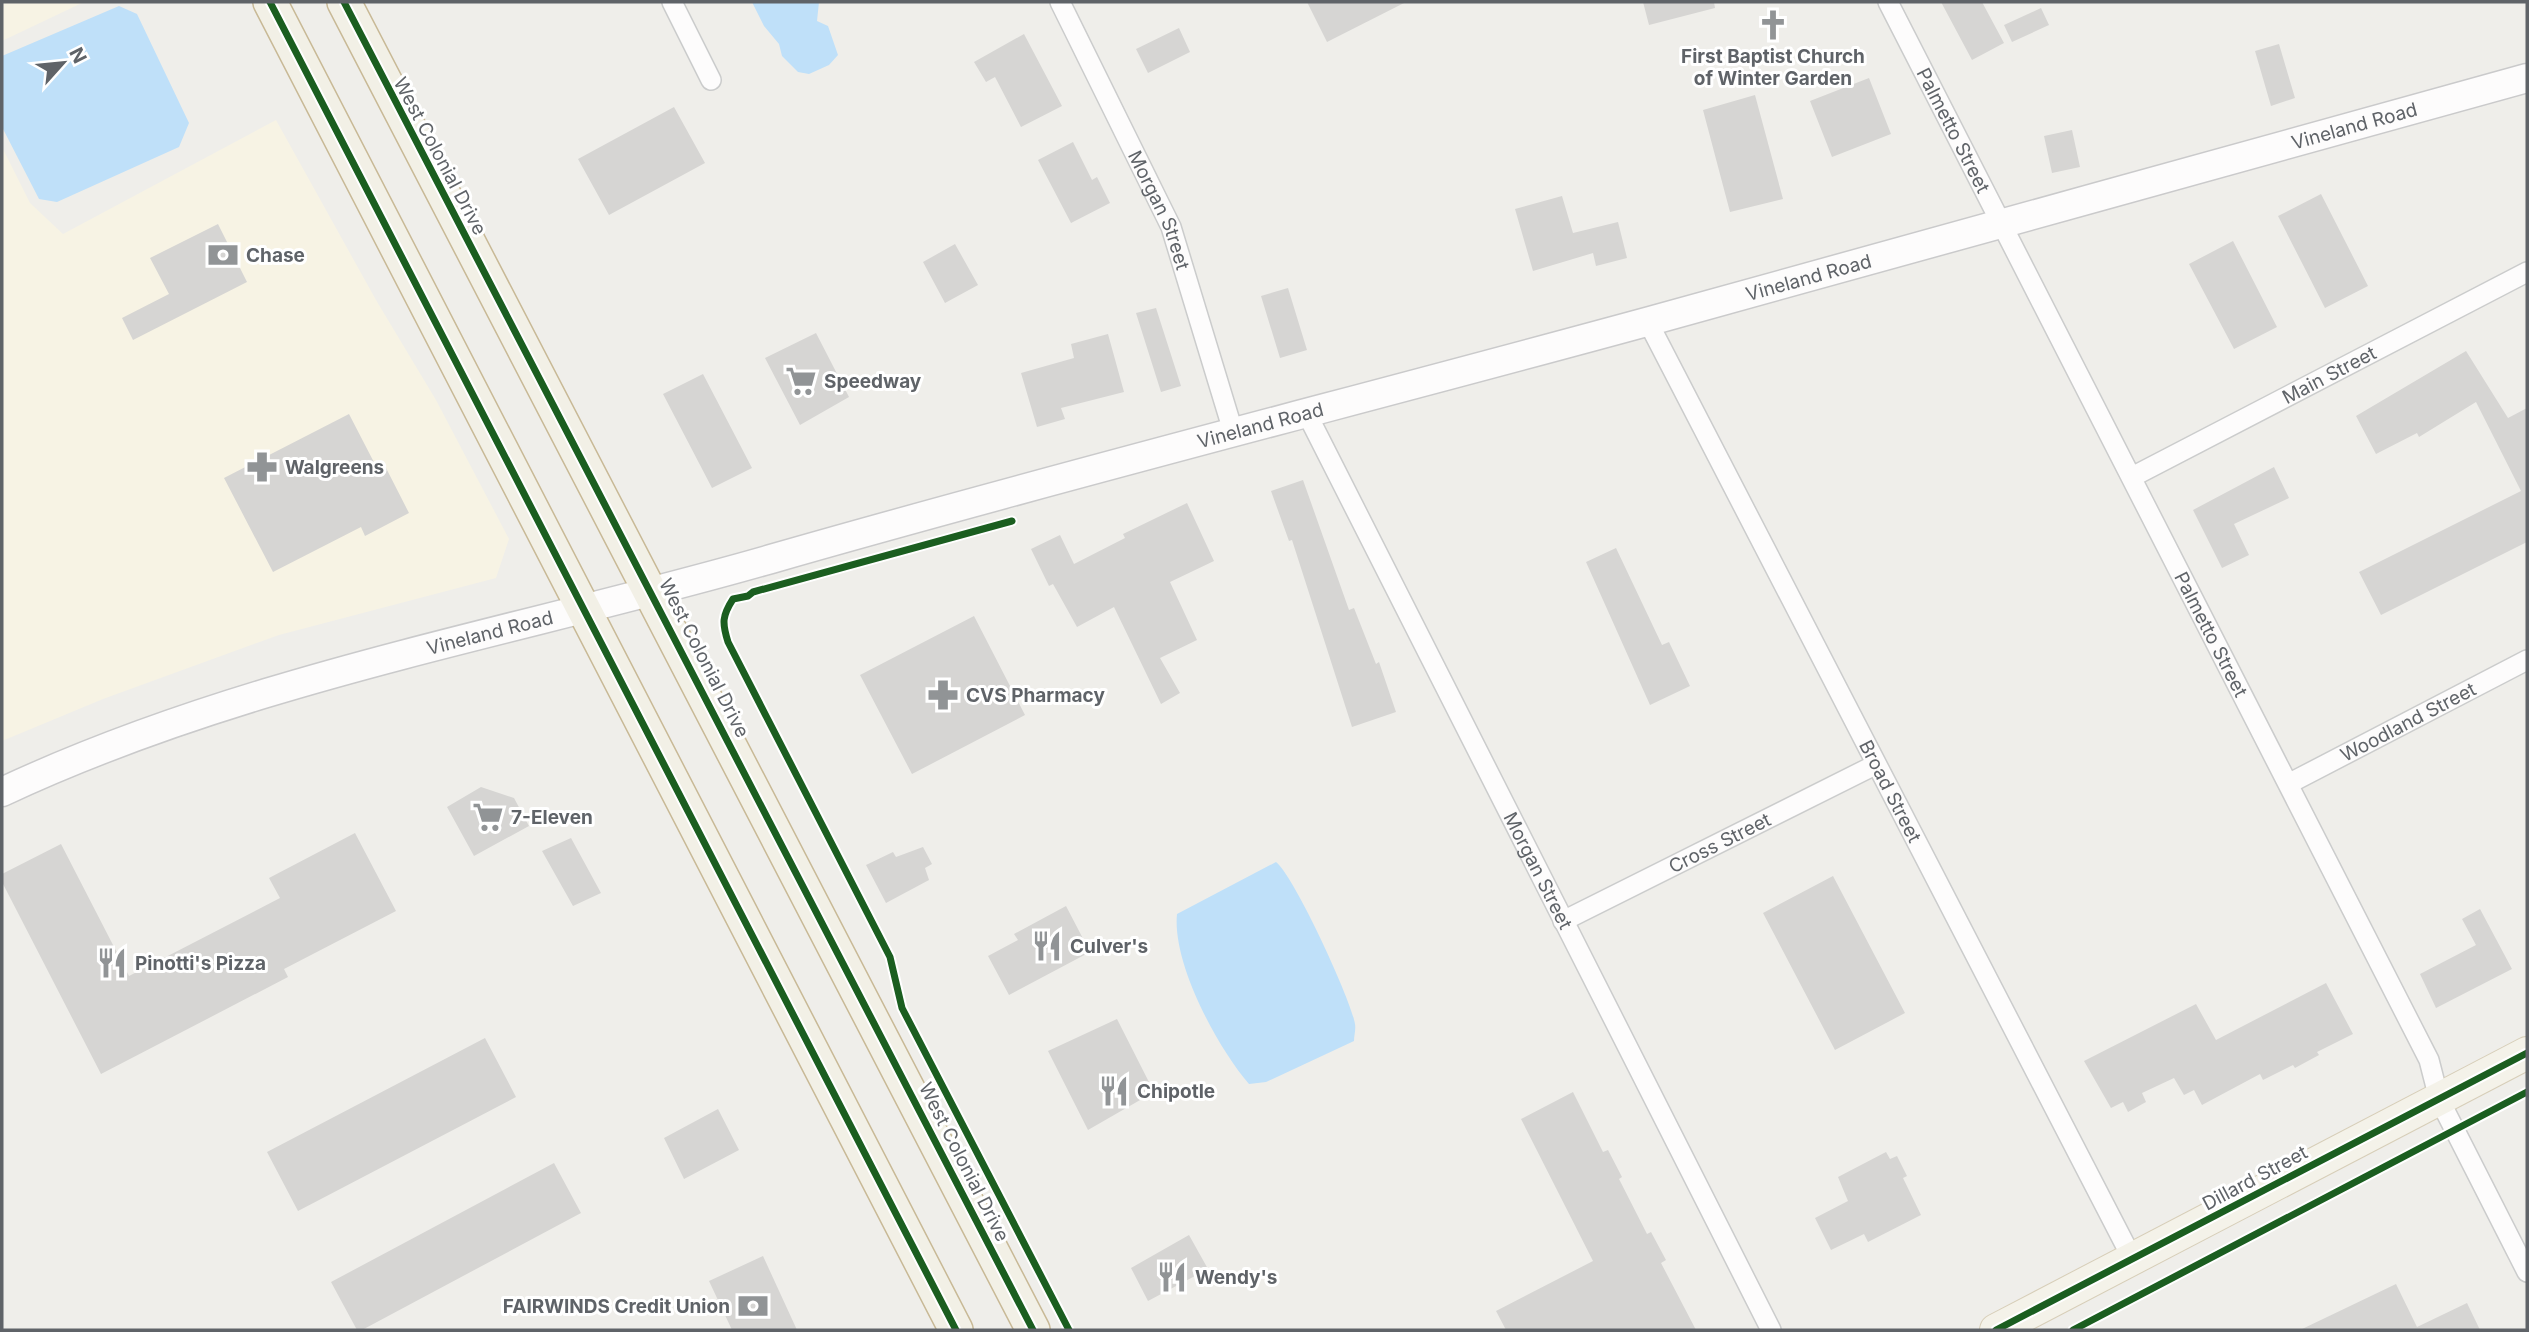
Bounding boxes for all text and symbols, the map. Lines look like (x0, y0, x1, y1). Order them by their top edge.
church icon: First Baptist Church of Winter Garden (1756, 8, 1790, 42)
north arrow (28, 28, 98, 98)
text: N (64, 44, 91, 67)
place label: First Baptist Church of Winter Garden (1681, 45, 1865, 90)
street label: Palmetto Street (1912, 64, 1995, 197)
street label: West Colonial Drive (389, 73, 491, 239)
street label: Vineland Road (2289, 97, 2420, 154)
street label: Morgan Street (1124, 147, 1195, 273)
bank icon: Chase (206, 238, 240, 272)
place label: Chase (246, 244, 305, 267)
street label: Vineland Road (1743, 249, 1874, 306)
street label: Main Street (2278, 341, 2380, 409)
supermarket icon: Speedway (784, 364, 818, 398)
place label: Speedway (824, 370, 922, 393)
street label: Vineland Road (1195, 397, 1326, 453)
pharmacy icon: Walgreens (245, 450, 279, 484)
place label: Walgreens (285, 456, 384, 479)
street label: Palmetto Street (2170, 568, 2253, 701)
street label: West Colonial Drive (654, 575, 754, 741)
street label: Vineland Road (424, 605, 555, 660)
street label: Woodland Street (2336, 677, 2480, 766)
pharmacy icon: CVS Pharmacy (926, 678, 960, 712)
place label: CVS Pharmacy (966, 684, 1105, 707)
street label: Broad Street (1855, 736, 1926, 846)
supermarket icon: 7-Eleven (471, 800, 505, 834)
place label: 7-Eleven (511, 806, 593, 829)
street label: Morgan Street (1499, 808, 1577, 933)
street label: Cross Street (1665, 808, 1774, 878)
restaurant icon: Culver's (1030, 929, 1064, 963)
place label: Culver's (1070, 935, 1148, 958)
restaurant icon: Pinotti's Pizza (95, 946, 129, 980)
place label: Pinotti's Pizza (135, 952, 266, 975)
restaurant icon: Chipotle (1097, 1074, 1131, 1108)
street label: West Colonial Drive (914, 1079, 1014, 1245)
place label: Chipotle (1137, 1080, 1215, 1103)
street label: Dillard Street (2199, 1141, 2311, 1215)
restaurant icon: Wendy's (1155, 1260, 1189, 1294)
place label: Wendy's (1195, 1266, 1277, 1289)
bank icon: FAIRWINDS Credit Union (736, 1289, 770, 1323)
place label: FAIRWINDS Credit Union (503, 1295, 730, 1318)

